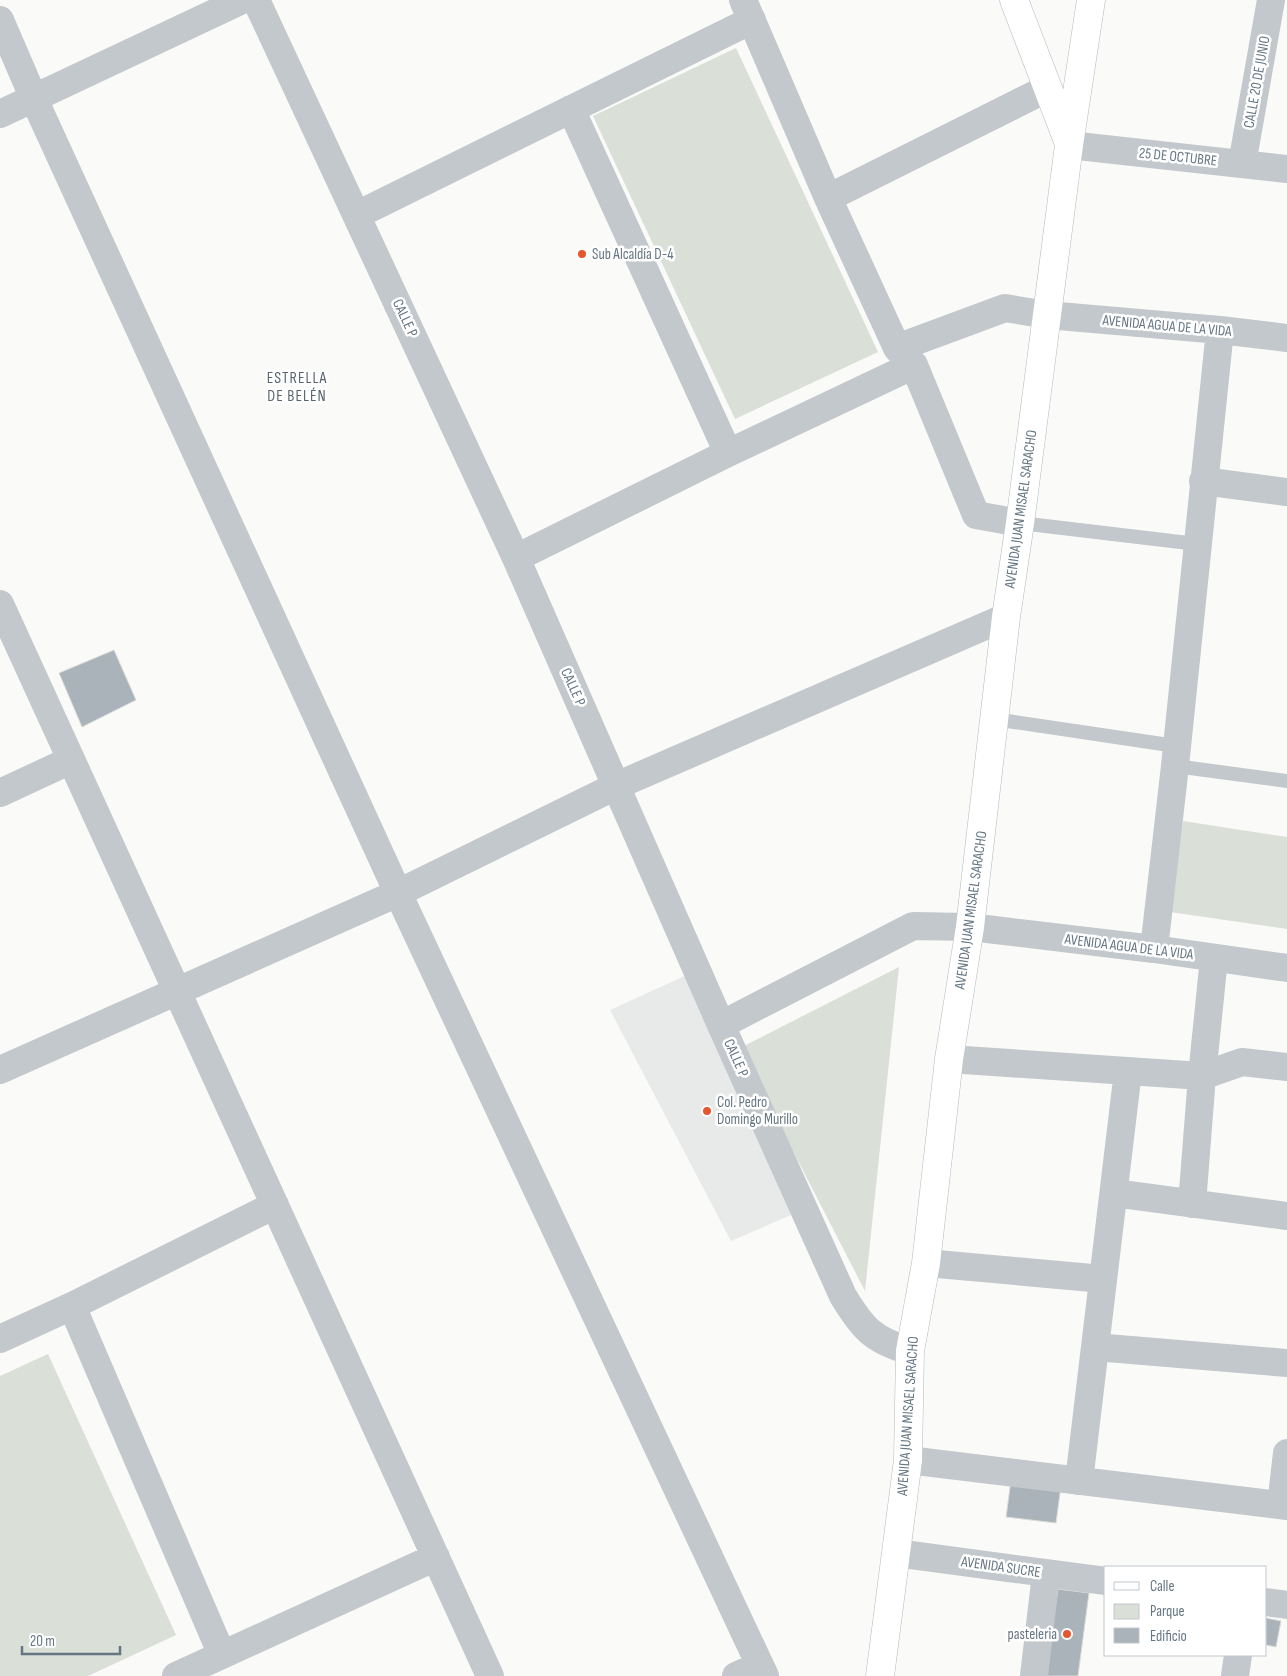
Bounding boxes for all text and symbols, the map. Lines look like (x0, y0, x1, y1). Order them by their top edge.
street label: CALLE 20 DE JUNIO (1240, 34, 1274, 130)
street label: 25 DE OCTUBRE (1138, 143, 1218, 171)
place label: Sub Alcaldía D-4 (592, 245, 673, 264)
marker: Sub Alcaldía D-4 (576, 248, 588, 260)
street label: CALLE P (388, 296, 422, 340)
street label: AVENIDA AGUA DE LA VIDA (1101, 311, 1233, 341)
district label: ESTRELLA DE BELÉN (267, 369, 327, 406)
street label: AVENIDA JUAN MISAEL SARACHO (1000, 429, 1042, 590)
street label: CALLE P (556, 665, 590, 709)
street label: AVENIDA JUAN MISAEL SARACHO (950, 830, 992, 991)
street label: AVENIDA AGUA DE LA VIDA (1063, 930, 1195, 964)
street label: CALLE P (719, 1036, 753, 1080)
place label: Col. Pedro Domingo Murillo (717, 1093, 798, 1129)
marker: Col. Pedro Domingo Murillo (701, 1105, 713, 1117)
street label: AVENIDA JUAN MISAEL SARACHO (893, 1336, 923, 1497)
street label: AVENIDA SUCRE (959, 1552, 1042, 1582)
legend (1104, 1566, 1267, 1656)
text: Calle (1150, 1577, 1174, 1596)
text: Parque (1150, 1602, 1185, 1621)
scale bar (22, 1624, 120, 1656)
place label: pasteleria (1007, 1625, 1057, 1644)
text: Edificio (1150, 1627, 1187, 1646)
marker: pasteleria (1061, 1628, 1073, 1640)
text: 20 m (30, 1632, 55, 1651)

